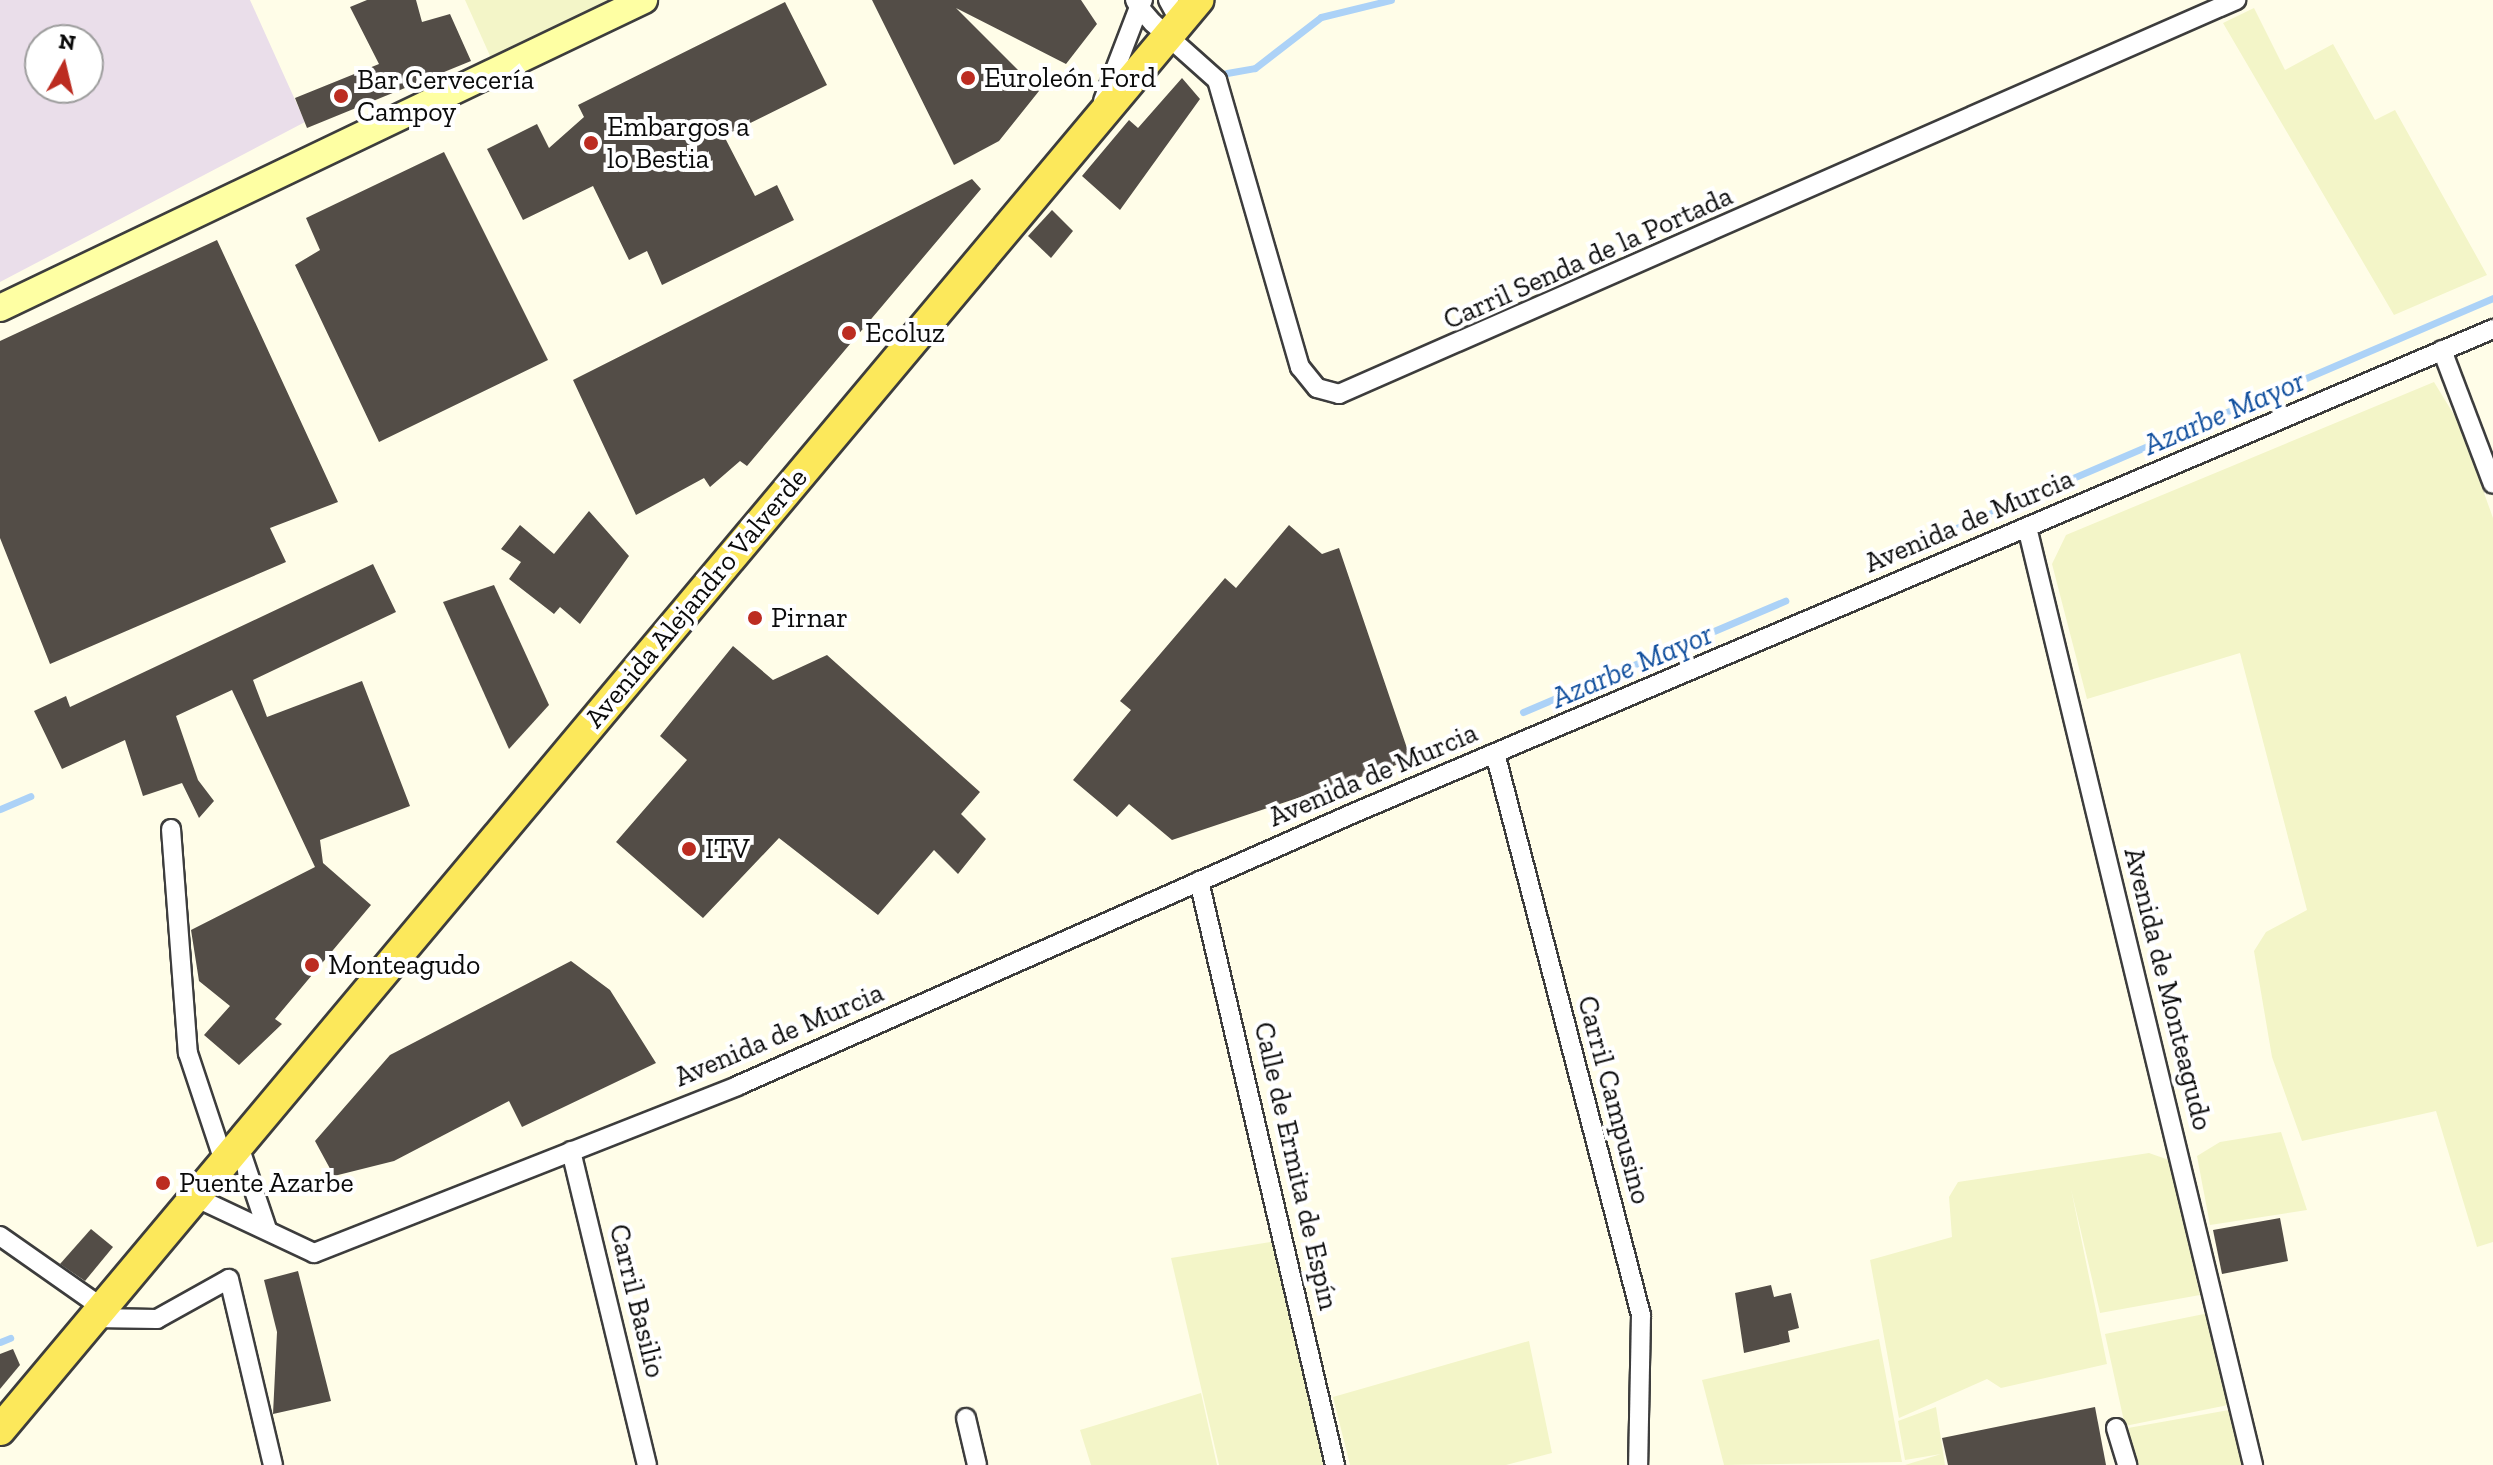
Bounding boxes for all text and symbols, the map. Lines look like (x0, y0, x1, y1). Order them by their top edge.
north arrow (24, 24, 104, 104)
text: N (57, 27, 77, 56)
place label: Euroleón Ford (984, 61, 1156, 95)
place label: Bar Cervecería Campoy (357, 63, 535, 129)
marker: Euroleón Ford (959, 69, 977, 87)
marker: Bar Cervecería Campoy (332, 87, 350, 105)
place label: Embargos a lo Bestia (607, 110, 750, 176)
marker: Embargos a lo Bestia (582, 134, 600, 152)
street label: Carril Senda de la Portada (1438, 179, 1738, 337)
place label: Ecoluz (865, 316, 945, 350)
marker: Ecoluz (840, 324, 858, 342)
water label: Azarbe Mayor (2138, 363, 2310, 463)
street label: Avenida Alejandro Valverde (577, 461, 815, 735)
street label: Avenida de Murcia (1859, 462, 2079, 580)
place label: Pirnar (771, 601, 848, 635)
marker: Pirnar (746, 609, 764, 627)
water label: Azarbe Mayor (1546, 616, 1718, 716)
street label: Avenida de Murcia (1263, 716, 1483, 834)
place label: ITV (705, 832, 750, 866)
marker: ITV (680, 840, 698, 858)
street label: Avenida de Monteagudo (2117, 844, 2219, 1134)
place label: Monteagudo (328, 948, 480, 982)
marker: Monteagudo (303, 956, 321, 974)
street label: Avenida de Murcia (669, 976, 889, 1094)
street label: Carril Campusino (1570, 992, 1658, 1208)
street label: Calle de Ermita de Espín (1247, 1019, 1345, 1313)
place label: Puente Azarbe (179, 1166, 354, 1200)
marker: Puente Azarbe (154, 1174, 172, 1192)
street label: Carril Basilio (602, 1221, 672, 1381)

